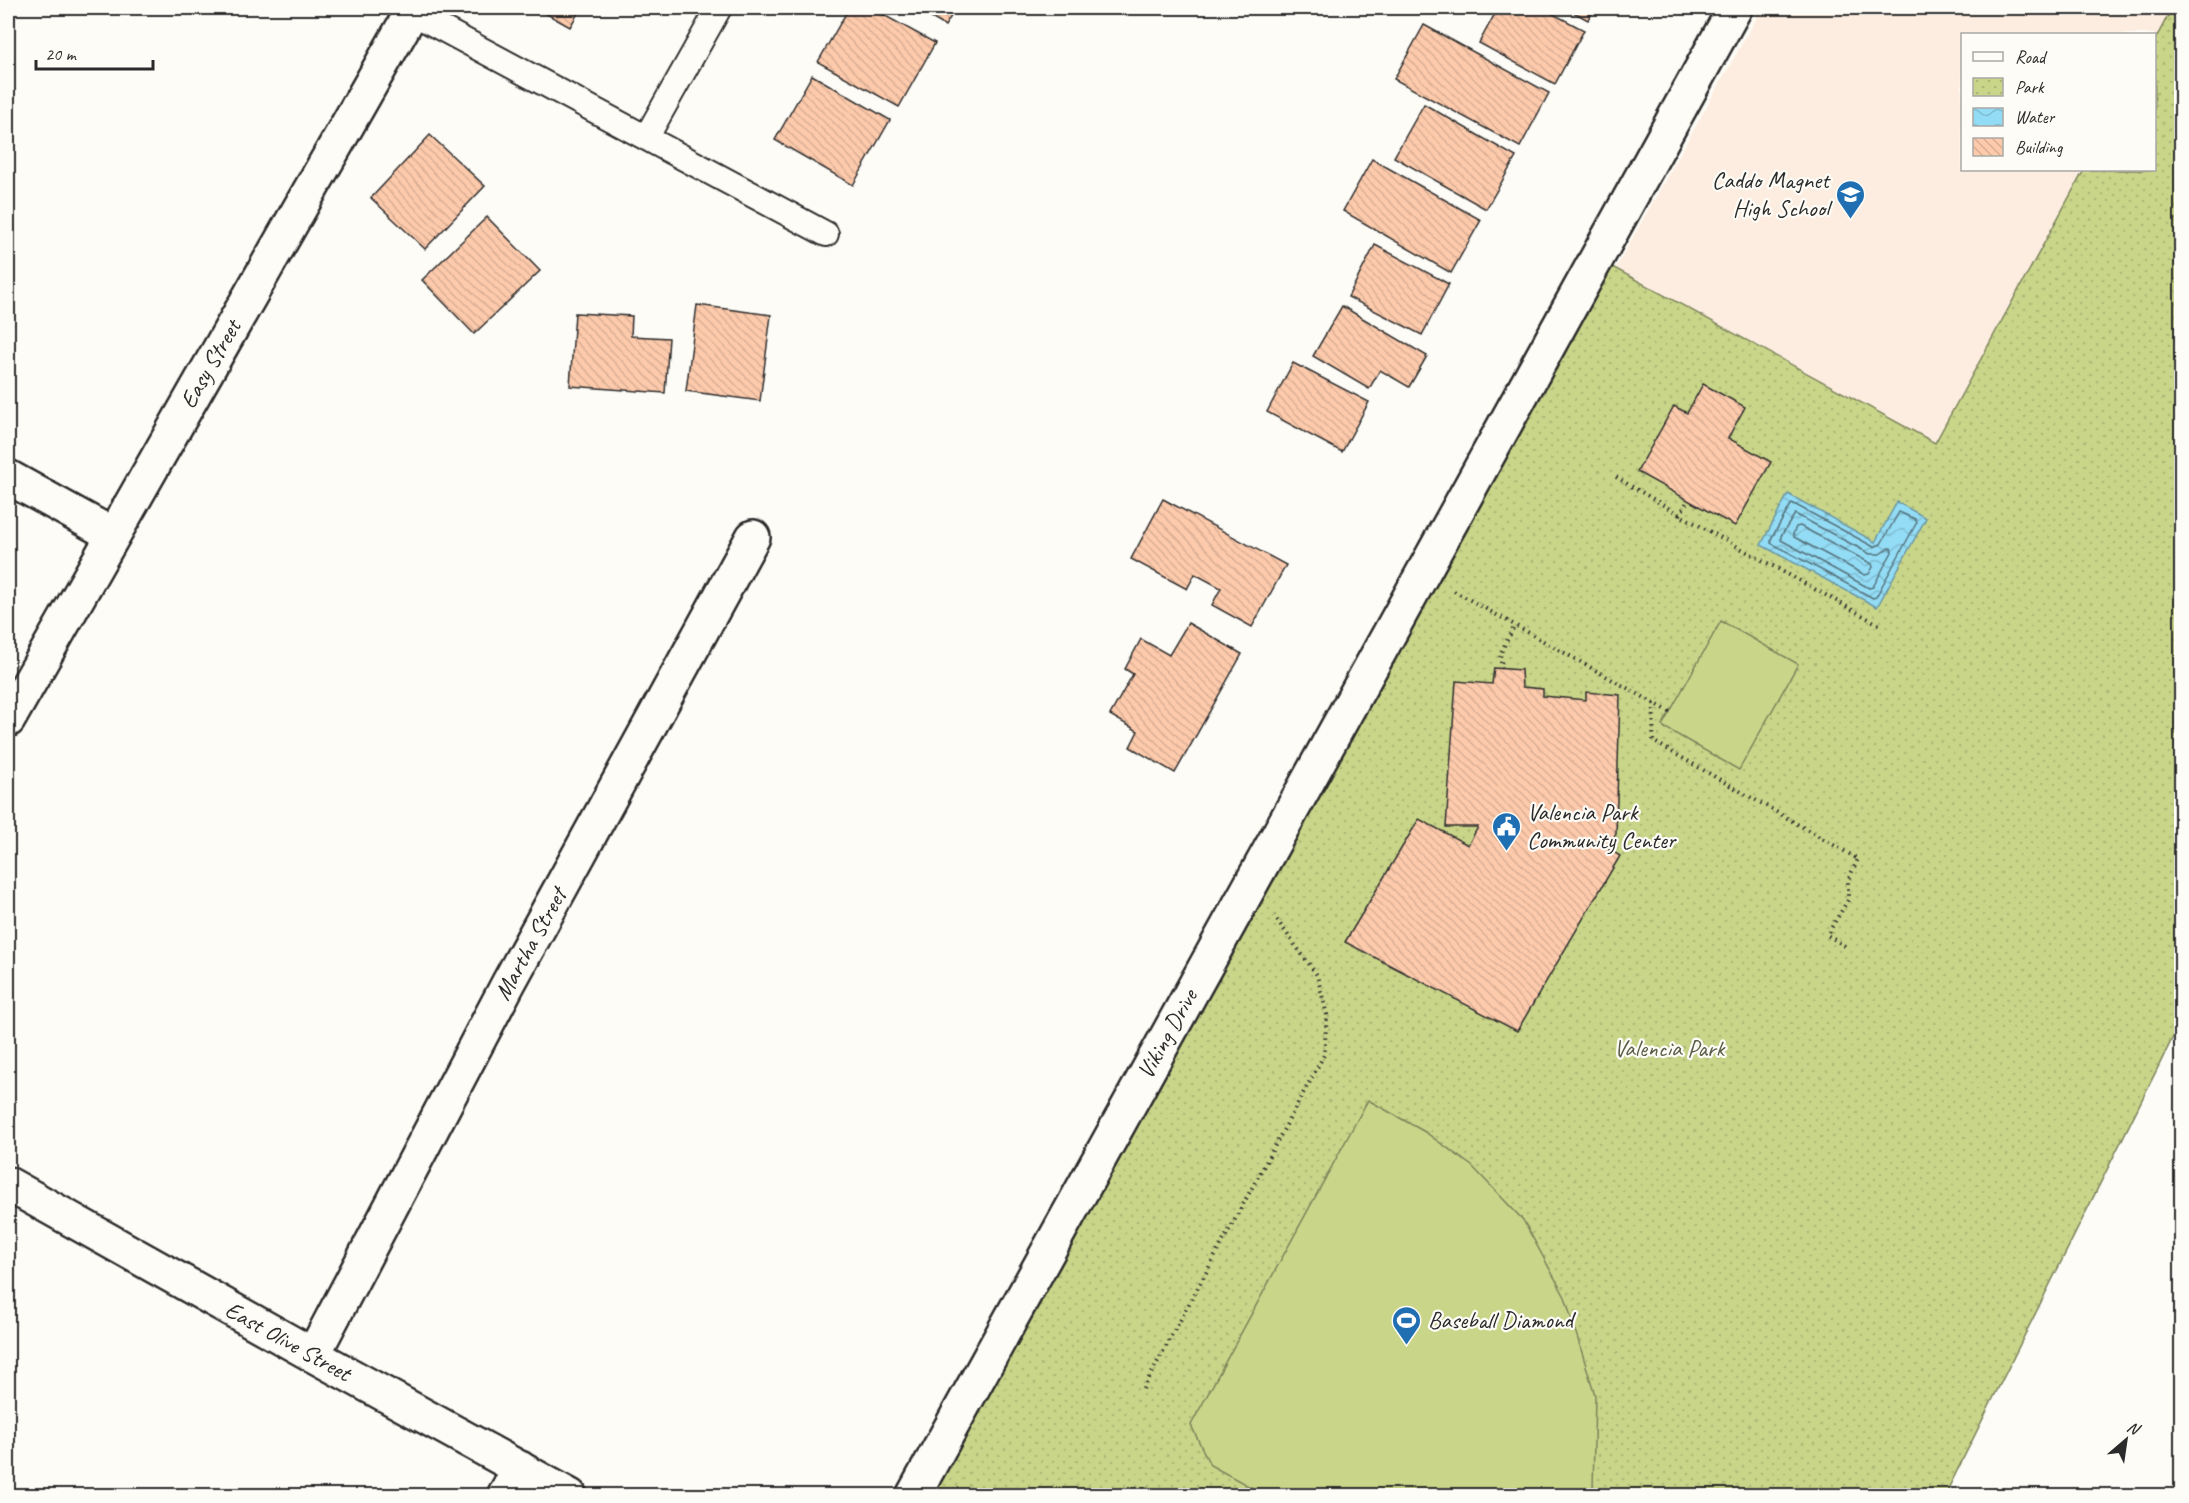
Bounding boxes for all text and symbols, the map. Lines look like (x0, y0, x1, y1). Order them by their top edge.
scale bar (36, 33, 153, 71)
legend (1961, 33, 2156, 171)
text: 20 m (45, 43, 78, 65)
text: Road (2015, 46, 2048, 68)
text: Park (2015, 76, 2045, 98)
text: Water (2015, 106, 2056, 128)
text: Building (2015, 136, 2064, 158)
place label: Caddo Magnet High School (1712, 165, 1833, 223)
school or university icon: Caddo Magnet High School (1834, 178, 1866, 220)
street label: Easy Street (173, 313, 248, 414)
place label: Valencia Park Community Center (1527, 797, 1678, 855)
public building icon: Valencia Park Community Center (1490, 810, 1522, 852)
street label: Martha Street (487, 880, 574, 1005)
street label: Viking Drive (1130, 982, 1205, 1084)
park label: Valencia Park (1614, 1033, 1726, 1063)
street label: East Olive Street (220, 1294, 358, 1389)
sports icon: Baseball Diamond (1391, 1304, 1423, 1346)
place label: Baseball Diamond (1428, 1305, 1576, 1335)
north arrow (2096, 1410, 2156, 1470)
text: N (2124, 1417, 2145, 1440)

